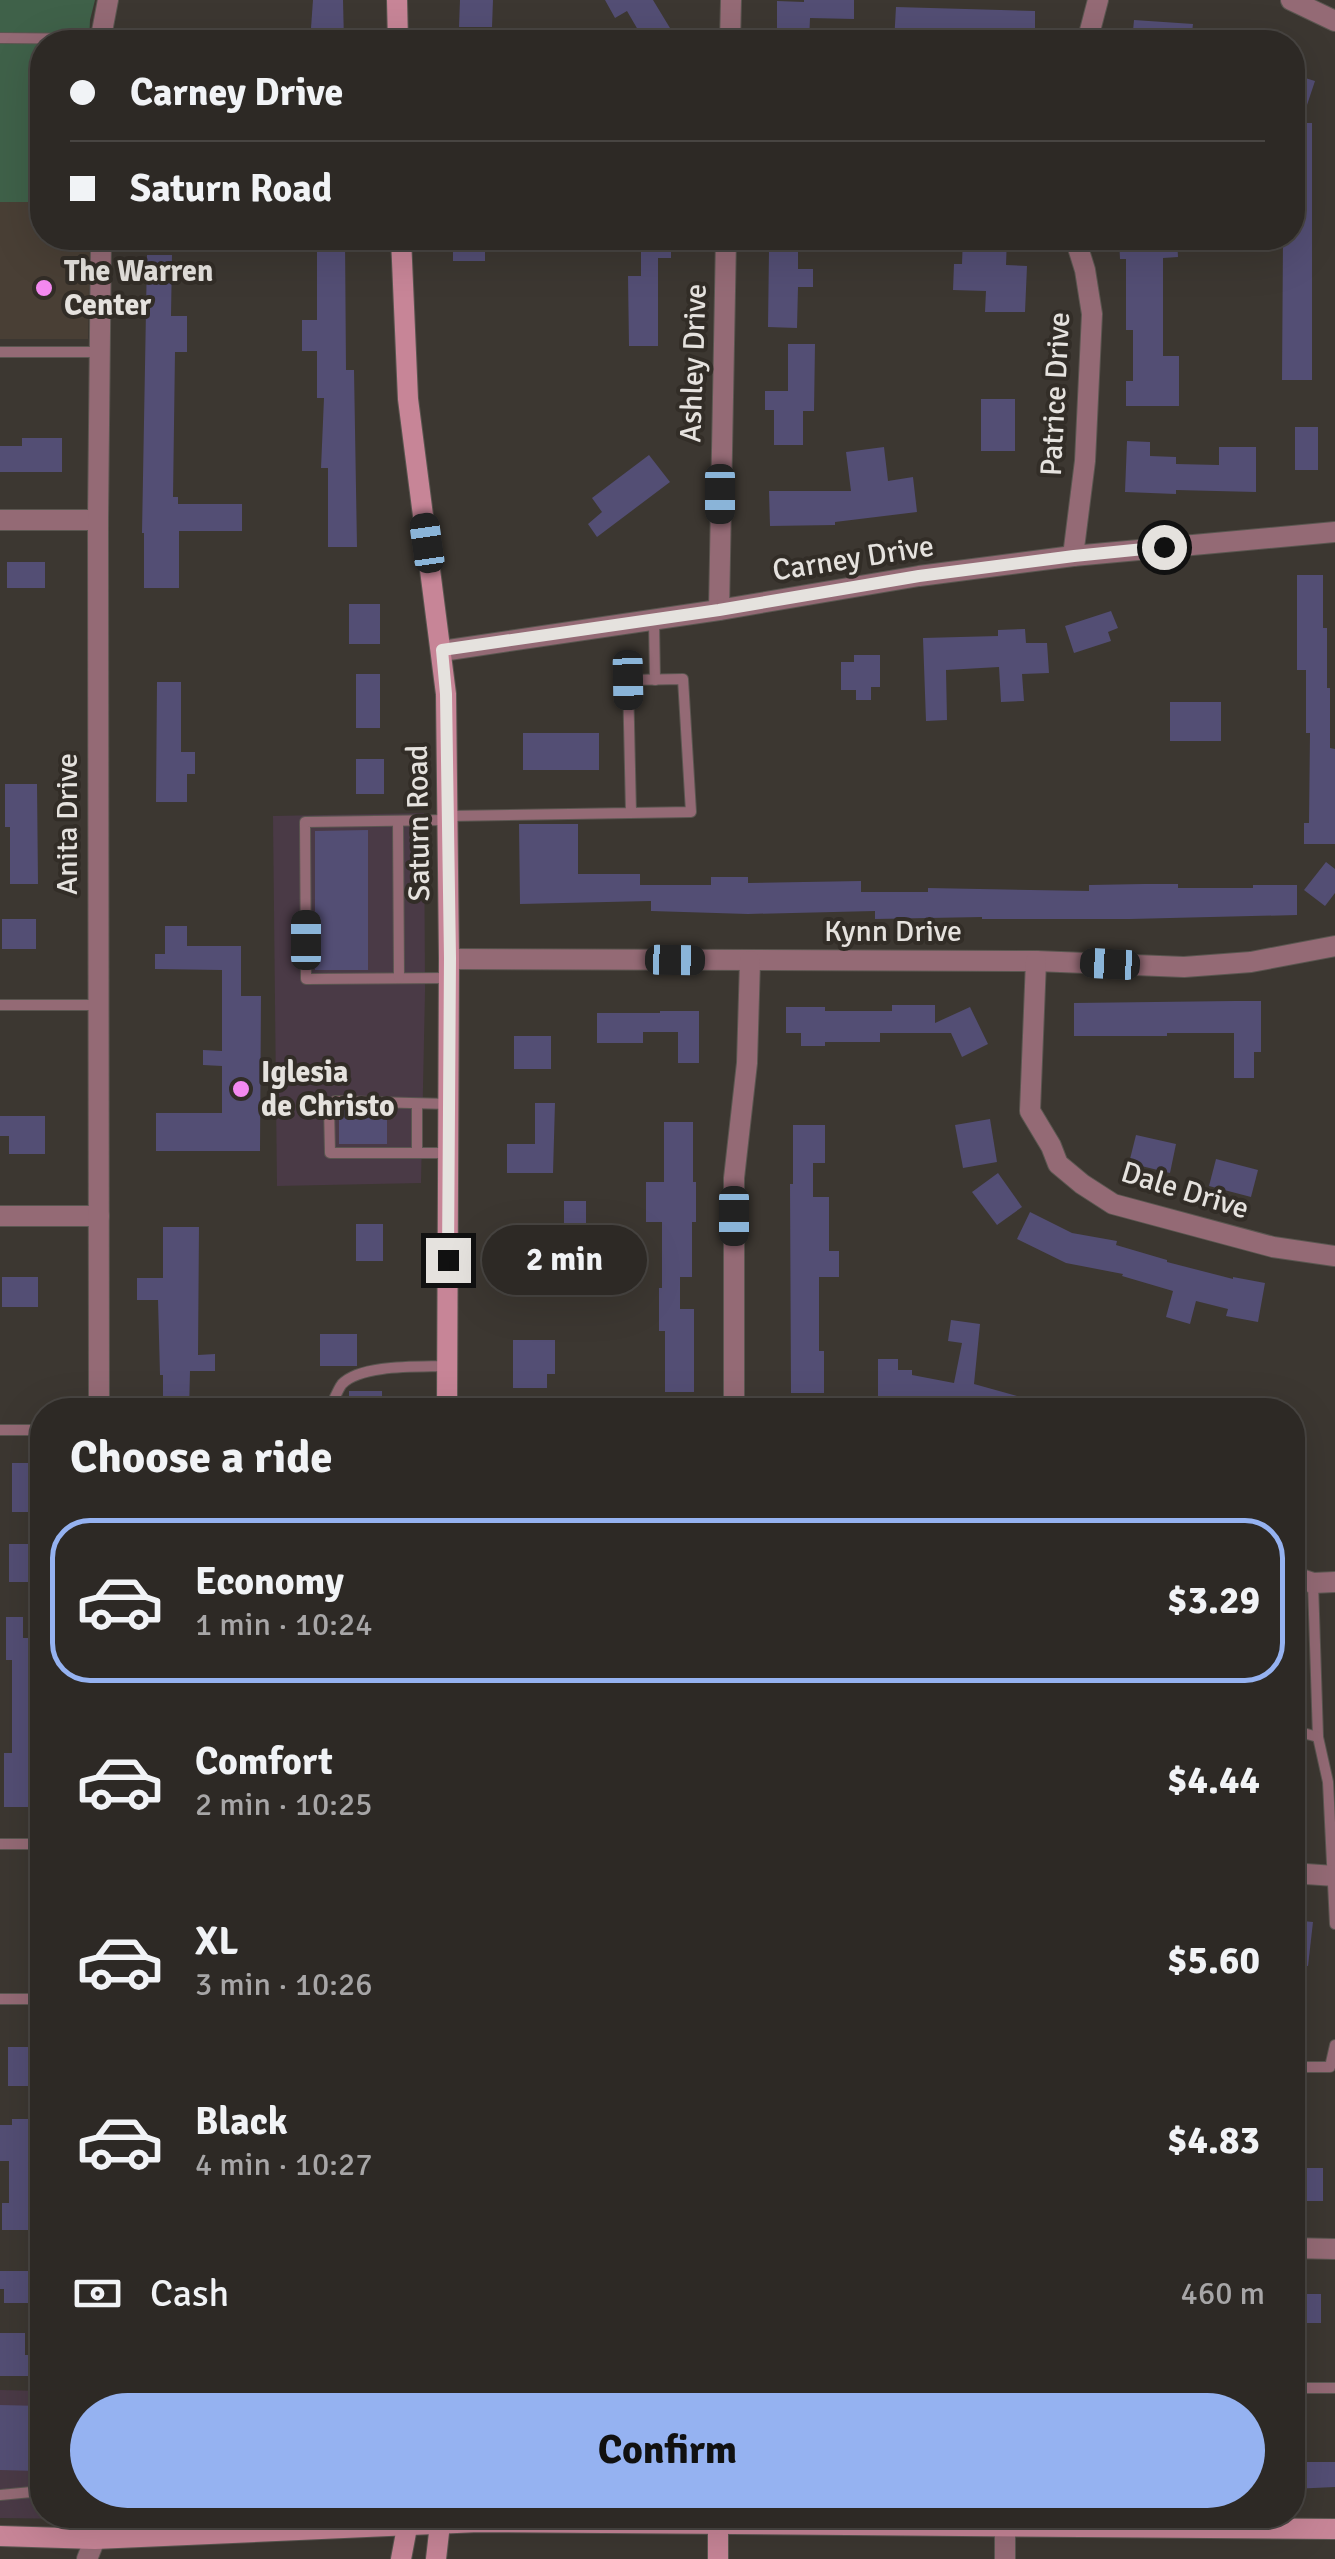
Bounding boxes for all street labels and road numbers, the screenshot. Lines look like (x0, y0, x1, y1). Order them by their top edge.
street label: Ashley Drive (672, 283, 715, 443)
street label: Patrice Drive (1033, 311, 1078, 477)
street label: Carney Drive (770, 527, 936, 590)
street label: Saturn Road (399, 744, 438, 902)
street label: Anita Drive (49, 753, 86, 895)
street label: Kynn Drive (824, 913, 962, 950)
street label: Dale Drive (1117, 1154, 1253, 1227)

